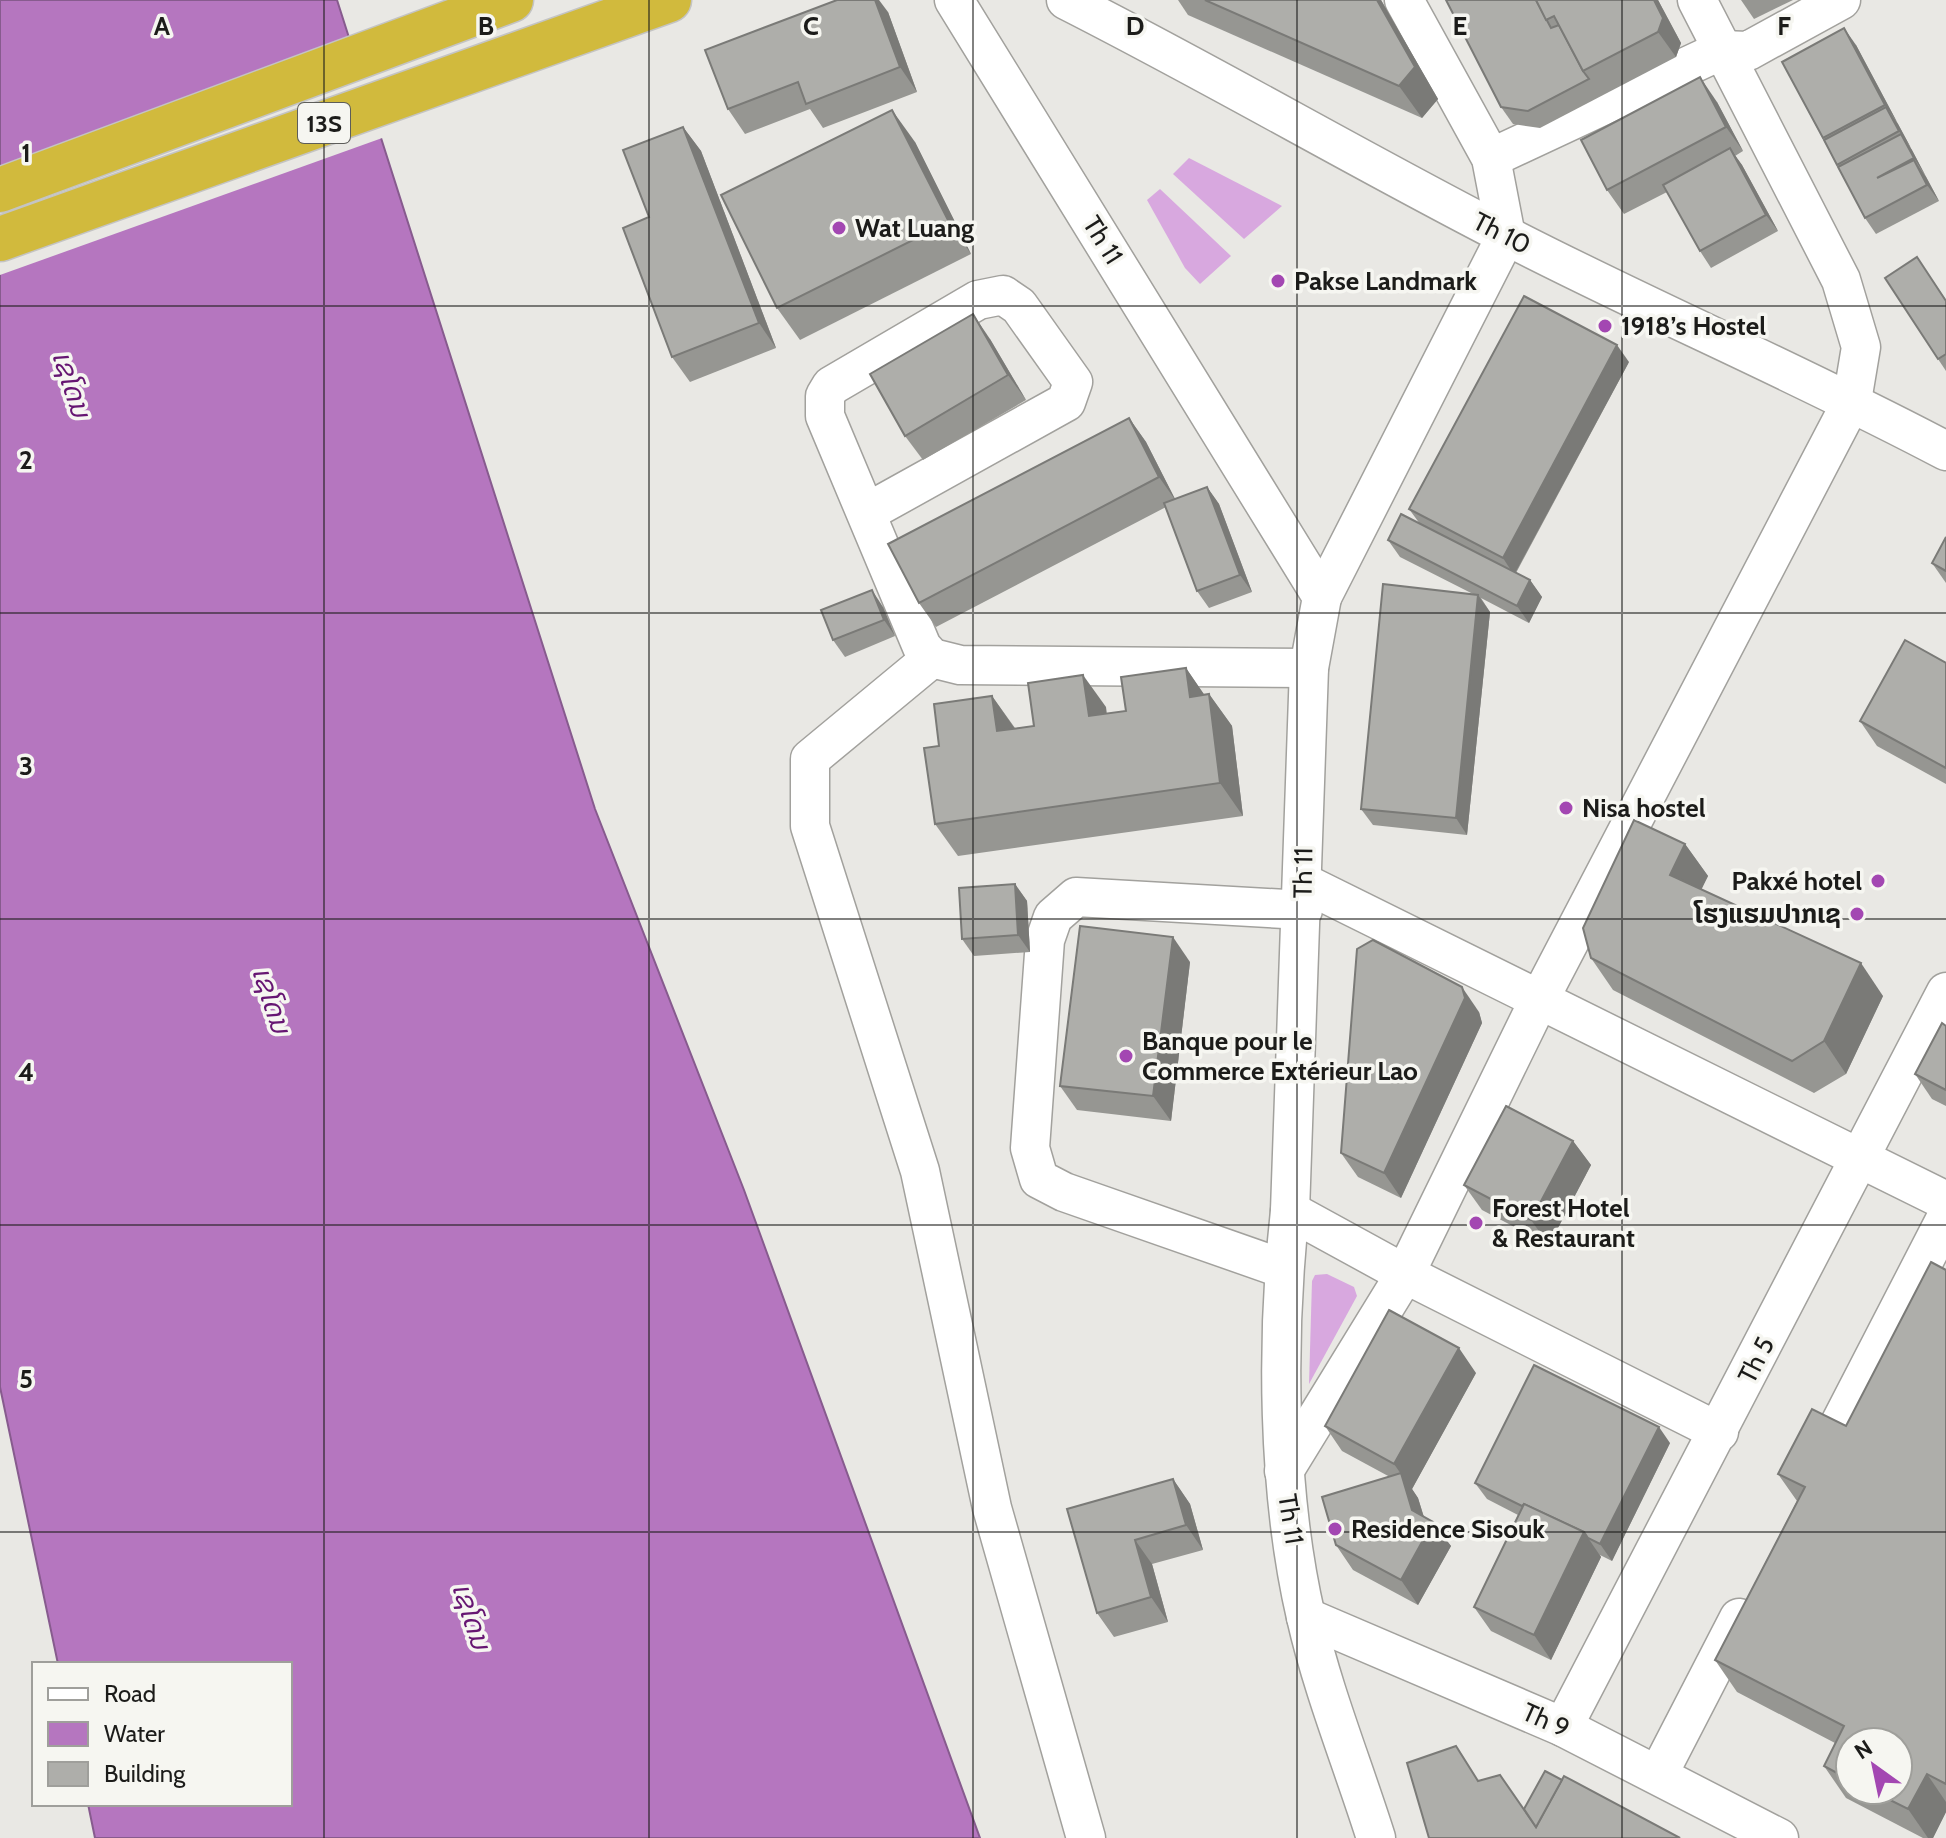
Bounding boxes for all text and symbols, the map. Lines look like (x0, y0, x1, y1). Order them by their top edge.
text: A (154, 10, 171, 42)
text: B (478, 10, 494, 42)
text: C (803, 10, 819, 42)
text: D (1126, 10, 1144, 42)
text: E (1453, 10, 1467, 42)
text: F (1777, 10, 1791, 42)
road number: 13S (298, 103, 350, 143)
text: 1 (21, 137, 31, 169)
street label: Th 10 (1468, 205, 1536, 261)
street label: Th 11 (1076, 210, 1130, 270)
place label: Wat Luang (855, 212, 974, 244)
marker: Wat Luang (830, 219, 848, 237)
place label: Pakse Landmark (1294, 265, 1477, 297)
marker: Pakse Landmark (1269, 272, 1287, 290)
place label: 1918’s Hostel (1621, 310, 1766, 342)
marker: 1918’s Hostel (1596, 317, 1614, 335)
water label: ເຊໂດນ (45, 346, 99, 423)
text: 2 (19, 444, 33, 476)
text: 3 (19, 750, 33, 782)
place label: Nisa hostel (1582, 792, 1706, 824)
marker: Nisa hostel (1557, 799, 1575, 817)
street label: Th 11 (1287, 847, 1319, 899)
place label: Pakxé hotel (1732, 865, 1862, 897)
marker: Pakxé hotel (1869, 872, 1887, 890)
place label: ໂຮງແຮມປາກເຊ (1693, 898, 1841, 930)
marker: ໂຮງແຮມປາກເຊ (1848, 905, 1866, 923)
water label: ເຊໂດນ (245, 962, 299, 1039)
place label: Banque pour le Commerce Extérieur Lao (1142, 1025, 1418, 1087)
marker: Banque pour le Commerce Extérieur Lao (1117, 1047, 1135, 1065)
text: 4 (18, 1056, 34, 1088)
place label: Forest Hotel & Restaurant (1492, 1192, 1635, 1254)
marker: Forest Hotel & Restaurant (1467, 1214, 1485, 1232)
street label: Th 5 (1731, 1331, 1781, 1389)
text: 5 (19, 1363, 33, 1395)
street label: Th 11 (1271, 1492, 1311, 1546)
place label: Residence Sisouk (1351, 1513, 1545, 1545)
marker: Residence Sisouk (1326, 1520, 1344, 1538)
water label: ເຊໂດນ (445, 1578, 499, 1655)
legend (32, 1662, 292, 1806)
text: Road (104, 1679, 156, 1708)
street label: Th 9 (1517, 1696, 1575, 1744)
text: Water (104, 1719, 165, 1748)
north arrow (1834, 1726, 1914, 1806)
text: N (1850, 1734, 1877, 1765)
text: Building (104, 1759, 186, 1788)

